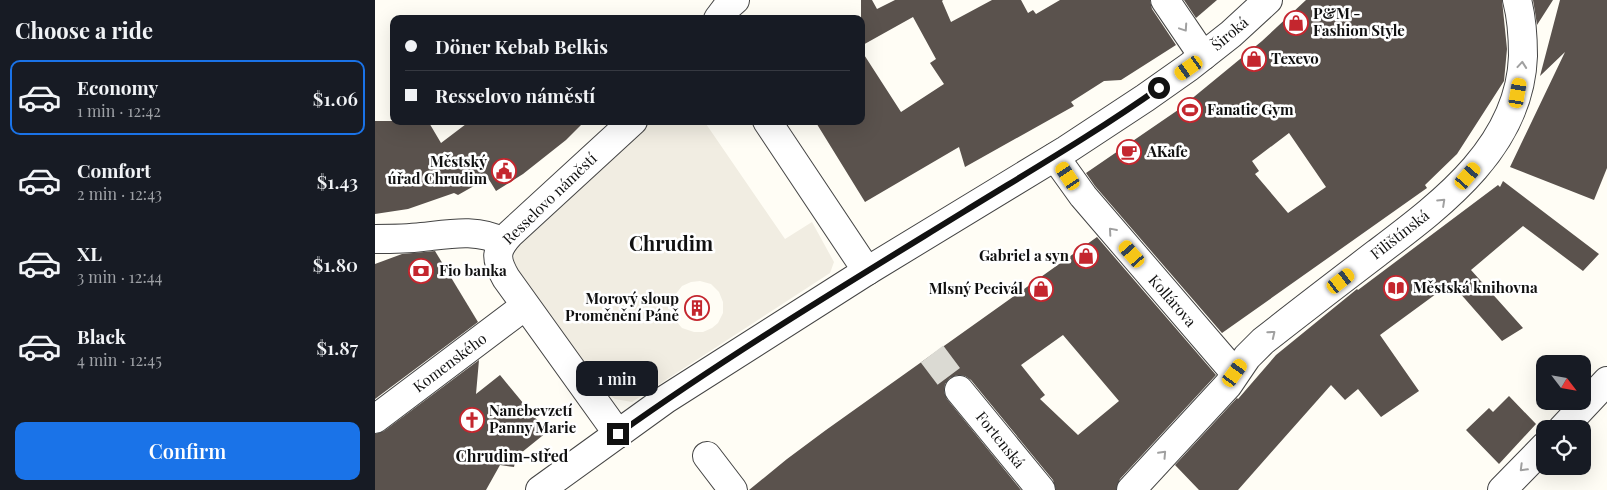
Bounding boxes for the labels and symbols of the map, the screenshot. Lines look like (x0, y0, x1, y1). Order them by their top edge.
place label: P&M - Fashion Style (1313, 3, 1405, 40)
shop icon: P&M - Fashion Style (1283, 10, 1309, 36)
street label: Široká (1207, 12, 1252, 55)
one-way arrow (1178, 22, 1187, 32)
shop icon: Texevo (1241, 46, 1267, 72)
place label: Texevo (1271, 48, 1319, 68)
car (1172, 53, 1205, 83)
one-way arrow (1516, 61, 1527, 69)
route start (1148, 77, 1170, 99)
car (1508, 77, 1527, 109)
sports icon: Fanatic Gym (1177, 97, 1203, 123)
place label: Fanatic Gym (1207, 99, 1294, 119)
cafe icon: AKafe (1116, 139, 1142, 165)
place label: AKafe (1146, 141, 1188, 161)
street label: Resselovo náměstí (498, 148, 601, 248)
place label: Městský úřad Chrudim (388, 151, 487, 188)
public building icon: Městský úřad Chrudim (491, 158, 517, 184)
car (1053, 159, 1082, 193)
car (1452, 160, 1483, 192)
one-way arrow (1436, 199, 1445, 208)
street label: Filištínská (1366, 205, 1433, 263)
one-way arrow (1108, 227, 1117, 236)
district label: Chrudim (629, 229, 713, 256)
car (1116, 238, 1147, 270)
shop icon: Gabriel a syn (1073, 243, 1099, 269)
place label: Gabriel a syn (979, 245, 1070, 265)
bank icon: Fio banka (408, 258, 434, 284)
place label: Fio banka (439, 260, 507, 280)
car (1324, 266, 1357, 296)
street label: Kollárova (1144, 270, 1201, 331)
library icon: Městská knihovna (1383, 275, 1409, 301)
shop icon: Mlsný Pecivál (1028, 276, 1054, 302)
place label: Městská knihovna (1413, 277, 1538, 297)
place label: Mlsný Pecivál (929, 278, 1023, 298)
place label: Morový sloup Proměnění Páně (565, 288, 679, 325)
building icon: Morový sloup Proměnění Páně (684, 295, 710, 321)
street label: Komenského (409, 328, 490, 396)
one-way arrow (1267, 331, 1276, 340)
north arrow (1536, 355, 1591, 410)
car (1220, 356, 1249, 390)
callout: 1 min (577, 362, 659, 396)
place label: Nanebevzetí Panny Marie (489, 400, 577, 437)
church icon: Nanebevzetí Panny Marie (459, 407, 485, 433)
street label: Fortenská (972, 407, 1030, 472)
route end (607, 423, 629, 445)
district label: Chrudim-střed (456, 445, 569, 466)
one-way arrow (1157, 451, 1166, 460)
one-way arrow (1520, 462, 1529, 471)

